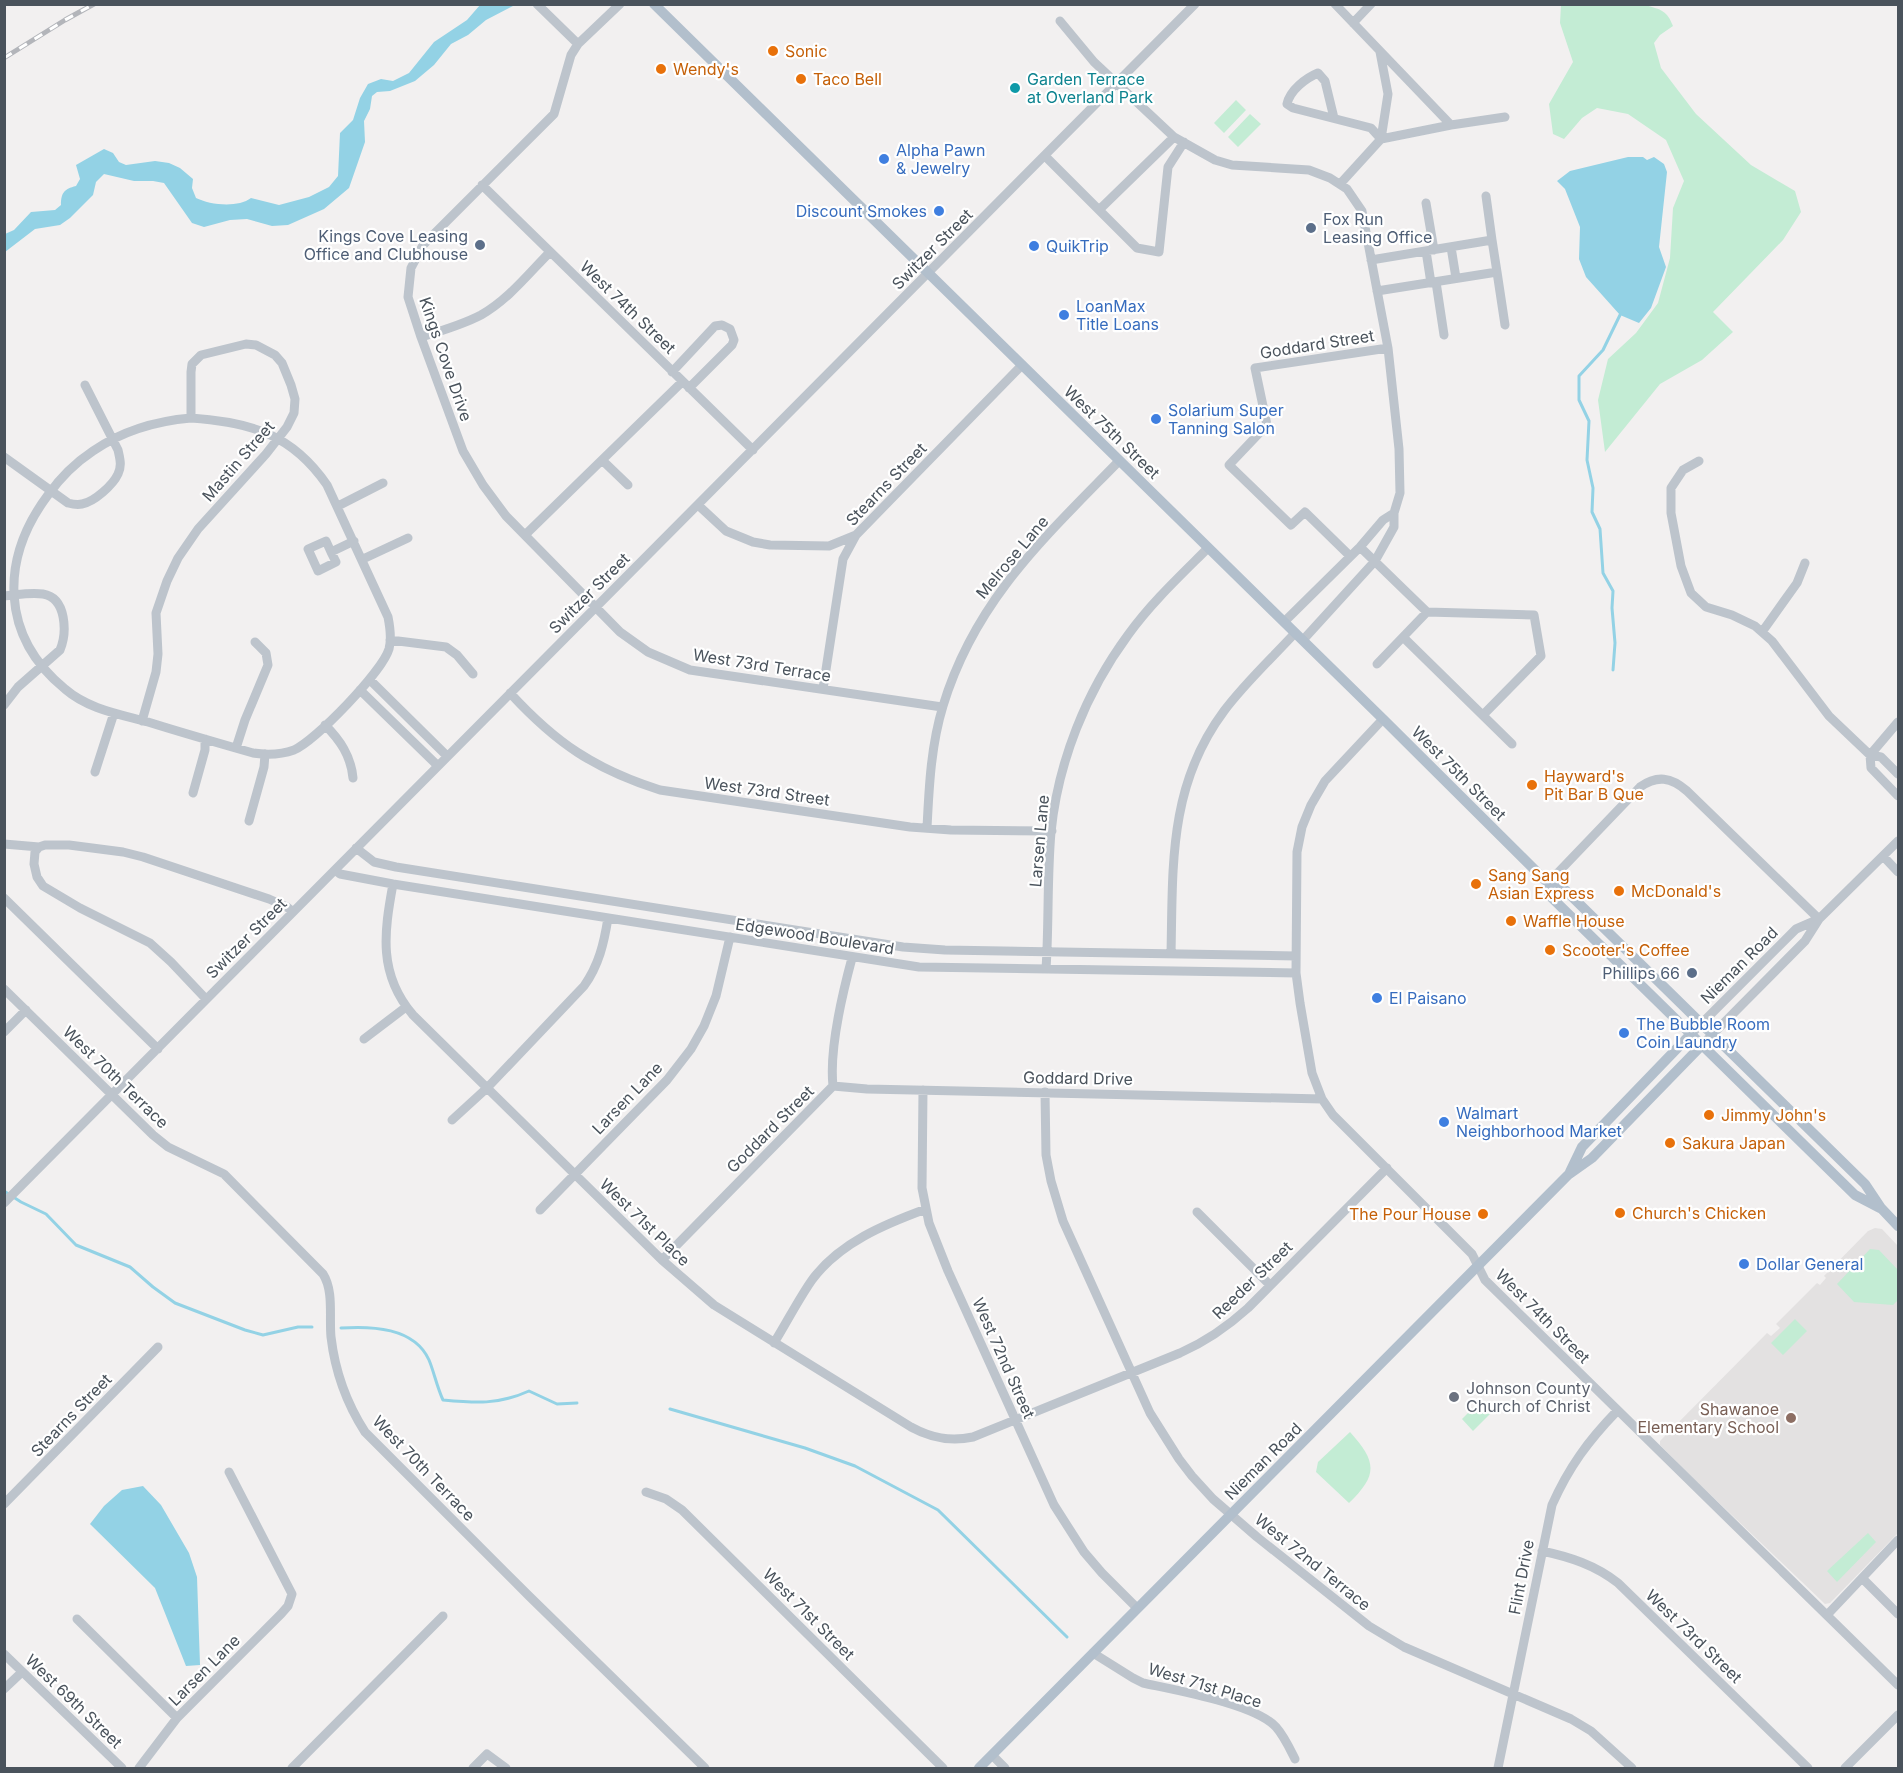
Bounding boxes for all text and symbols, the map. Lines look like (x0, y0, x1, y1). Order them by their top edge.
place label: Sonic (785, 41, 827, 61)
marker: Sonic (766, 44, 780, 58)
place label: Wendy's (673, 59, 739, 79)
marker: Wendy's (654, 62, 668, 76)
place label: Taco Bell (813, 69, 882, 89)
place label: Garden Terrace at Overland Park (1027, 69, 1153, 107)
marker: Taco Bell (794, 72, 808, 86)
marker: Garden Terrace at Overland Park (1008, 81, 1022, 95)
place label: Alpha Pawn & Jewelry (896, 140, 985, 178)
marker: Alpha Pawn & Jewelry (877, 152, 891, 166)
place label: Discount Smokes (796, 201, 927, 221)
street label: Switzer Street (887, 204, 977, 294)
marker: Discount Smokes (932, 204, 946, 218)
place label: Fox Run Leasing Office (1323, 209, 1432, 247)
marker: Fox Run Leasing Office (1304, 221, 1318, 235)
place label: Kings Cove Leasing Office and Clubhouse (304, 226, 468, 264)
place label: QuikTrip (1046, 236, 1109, 256)
marker: Kings Cove Leasing Office and Clubhouse (473, 238, 487, 252)
marker: QuikTrip (1027, 239, 1041, 253)
street label: West 74th Street (576, 256, 680, 358)
street label: Kings Cove Drive (415, 294, 477, 424)
place label: LoanMax Title Loans (1076, 296, 1159, 334)
marker: LoanMax Title Loans (1057, 308, 1071, 322)
street label: Goddard Street (1258, 325, 1376, 363)
street label: West 75th Street (1060, 381, 1164, 483)
place label: Solarium Super Tanning Salon (1168, 400, 1284, 438)
marker: Solarium Super Tanning Salon (1149, 412, 1163, 426)
street label: Mastin Street (198, 417, 278, 505)
street label: Stearns Street (841, 438, 931, 530)
street label: Melrose Lane (972, 511, 1052, 603)
street label: Switzer Street (544, 548, 634, 638)
street label: West 73rd Terrace (692, 644, 832, 686)
street label: West 75th Street (1408, 722, 1510, 824)
place label: Hayward's Pit Bar B Que (1544, 766, 1644, 804)
street label: West 73rd Street (703, 772, 831, 810)
marker: Hayward's Pit Bar B Que (1525, 778, 1539, 792)
street label: Larsen Lane (1025, 794, 1053, 888)
place label: Sang Sang Asian Express (1488, 865, 1594, 903)
marker: Sang Sang Asian Express (1469, 877, 1483, 891)
place label: McDonald's (1631, 881, 1721, 901)
marker: McDonald's (1612, 884, 1626, 898)
street label: Switzer Street (201, 893, 291, 983)
place label: Waffle House (1523, 911, 1625, 931)
street label: Edgewood Boulevard (734, 914, 896, 958)
marker: Waffle House (1504, 914, 1518, 928)
street label: Nieman Road (1696, 922, 1782, 1008)
place label: Scooter's Coffee (1562, 940, 1689, 960)
marker: Scooter's Coffee (1543, 943, 1557, 957)
place label: Phillips 66 (1602, 963, 1680, 983)
marker: Phillips 66 (1685, 966, 1699, 980)
place label: El Paisano (1389, 988, 1467, 1008)
marker: El Paisano (1370, 991, 1384, 1005)
place label: The Bubble Room Coin Laundry (1636, 1014, 1770, 1052)
street label: West 70th Terrace (59, 1022, 173, 1132)
marker: The Bubble Room Coin Laundry (1617, 1026, 1631, 1040)
street label: Larsen Lane (588, 1058, 666, 1138)
street label: Goddard Drive (1023, 1067, 1133, 1089)
street label: Goddard Street (722, 1081, 818, 1177)
place label: Walmart Neighborhood Market (1456, 1103, 1622, 1141)
place label: Jimmy John's (1721, 1105, 1826, 1125)
marker: Jimmy John's (1702, 1108, 1716, 1122)
marker: Walmart Neighborhood Market (1437, 1115, 1451, 1129)
place label: Sakura Japan (1682, 1133, 1786, 1153)
marker: Sakura Japan (1663, 1136, 1677, 1150)
street label: West 71st Place (596, 1174, 694, 1270)
place label: Church's Chicken (1632, 1203, 1766, 1223)
place label: The Pour House (1349, 1204, 1471, 1224)
marker: Church's Chicken (1613, 1206, 1627, 1220)
marker: The Pour House (1476, 1207, 1490, 1221)
street label: Reeder Street (1208, 1237, 1296, 1323)
place label: Dollar General (1756, 1254, 1863, 1274)
marker: Dollar General (1737, 1257, 1751, 1271)
street label: West 74th Street (1492, 1265, 1594, 1367)
street label: West 72nd Street (968, 1294, 1040, 1422)
street label: Stearns Street (26, 1369, 116, 1461)
place label: Johnson County Church of Christ (1466, 1378, 1590, 1416)
marker: Johnson County Church of Christ (1447, 1390, 1461, 1404)
place label: Shawanoe Elementary School (1637, 1399, 1779, 1437)
street label: West 70th Terrace (369, 1411, 479, 1525)
marker: Shawanoe Elementary School (1784, 1411, 1798, 1425)
street label: Nieman Road (1220, 1418, 1306, 1504)
street label: West 72nd Terrace (1251, 1509, 1375, 1615)
street label: Flint Drive (1504, 1538, 1538, 1616)
street label: West 71st Street (759, 1564, 859, 1664)
street label: West 73rd Street (1642, 1585, 1746, 1687)
street label: Larsen Lane (164, 1630, 244, 1710)
street label: West 69th Street (21, 1650, 127, 1752)
street label: West 71st Place (1146, 1658, 1264, 1712)

